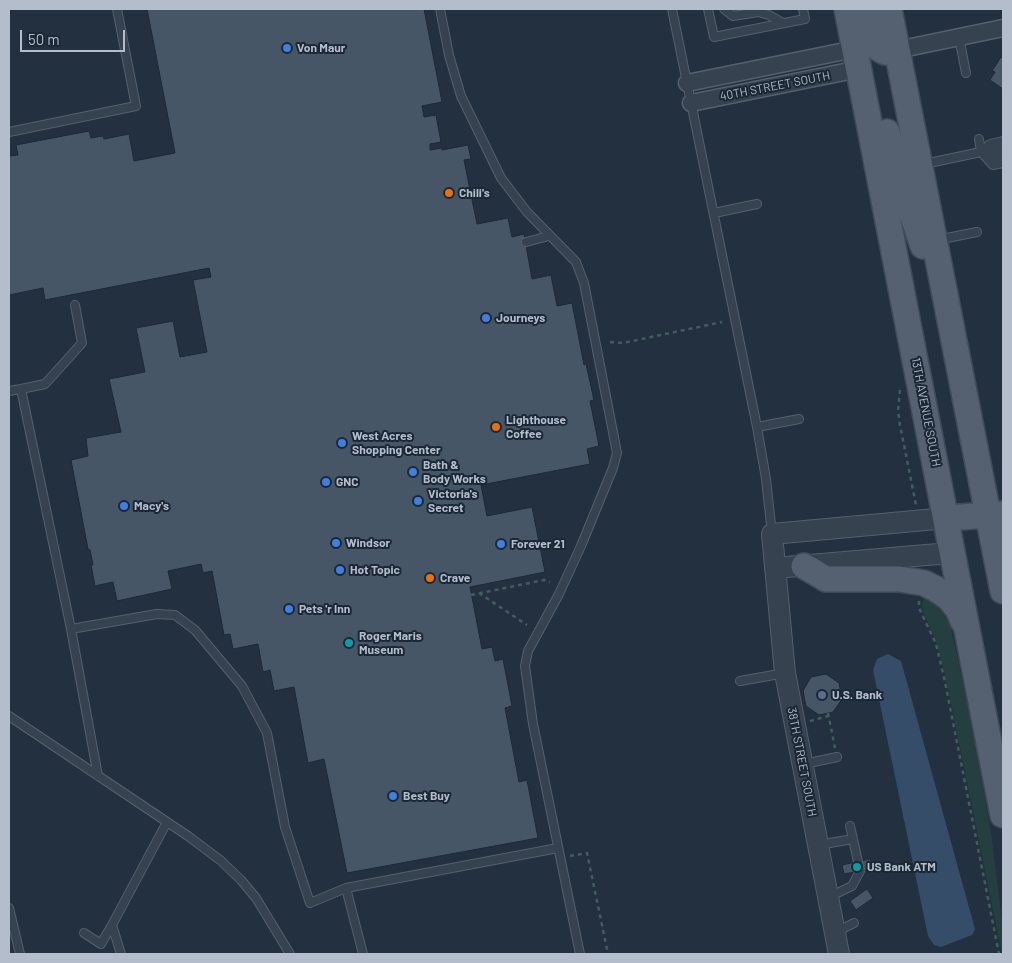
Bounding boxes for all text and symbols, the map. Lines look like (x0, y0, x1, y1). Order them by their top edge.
scale bar (22, 20, 128, 52)
text: 50 m (28, 30, 60, 48)
place label: Von Maur (297, 41, 345, 55)
marker: Von Maur (281, 42, 293, 54)
street label: 40TH STREET SOUTH (719, 68, 831, 104)
place label: Chili's (459, 186, 490, 200)
marker: Chili's (443, 187, 455, 199)
place label: Journeys (496, 311, 545, 325)
marker: Journeys (480, 312, 492, 324)
street label: 13TH AVENUE SOUTH (908, 356, 944, 468)
place label: Lighthouse Coffee (506, 413, 566, 441)
marker: Lighthouse Coffee (490, 421, 502, 433)
place label: West Acres Shopping Center (352, 429, 441, 457)
marker: West Acres Shopping Center (336, 437, 348, 449)
place label: Bath & Body Works (423, 458, 486, 486)
marker: Bath & Body Works (407, 466, 419, 478)
place label: GNC (336, 475, 359, 489)
marker: GNC (320, 476, 332, 488)
place label: Victoria's Secret (428, 487, 478, 515)
marker: Victoria's Secret (412, 495, 424, 507)
place label: Macy's (134, 499, 169, 513)
marker: Macy's (118, 500, 130, 512)
place label: Windsor (346, 536, 390, 550)
marker: Windsor (330, 537, 342, 549)
place label: Forever 21 (511, 537, 565, 551)
marker: Forever 21 (495, 538, 507, 550)
place label: Hot Topic (350, 563, 400, 577)
marker: Hot Topic (334, 564, 346, 576)
place label: Crave (440, 571, 470, 585)
marker: Crave (424, 572, 436, 584)
place label: Pets 'r Inn (299, 602, 350, 616)
marker: Pets 'r Inn (283, 603, 295, 615)
place label: Roger Maris Museum (359, 629, 422, 657)
marker: Roger Maris Museum (343, 637, 355, 649)
place label: U.S. Bank (832, 688, 882, 702)
marker: U.S. Bank (816, 689, 828, 701)
street label: 38TH STREET SOUTH (784, 706, 820, 818)
place label: Best Buy (403, 789, 450, 803)
marker: Best Buy (387, 790, 399, 802)
place label: US Bank ATM (867, 860, 936, 874)
marker: US Bank ATM (851, 861, 863, 873)

